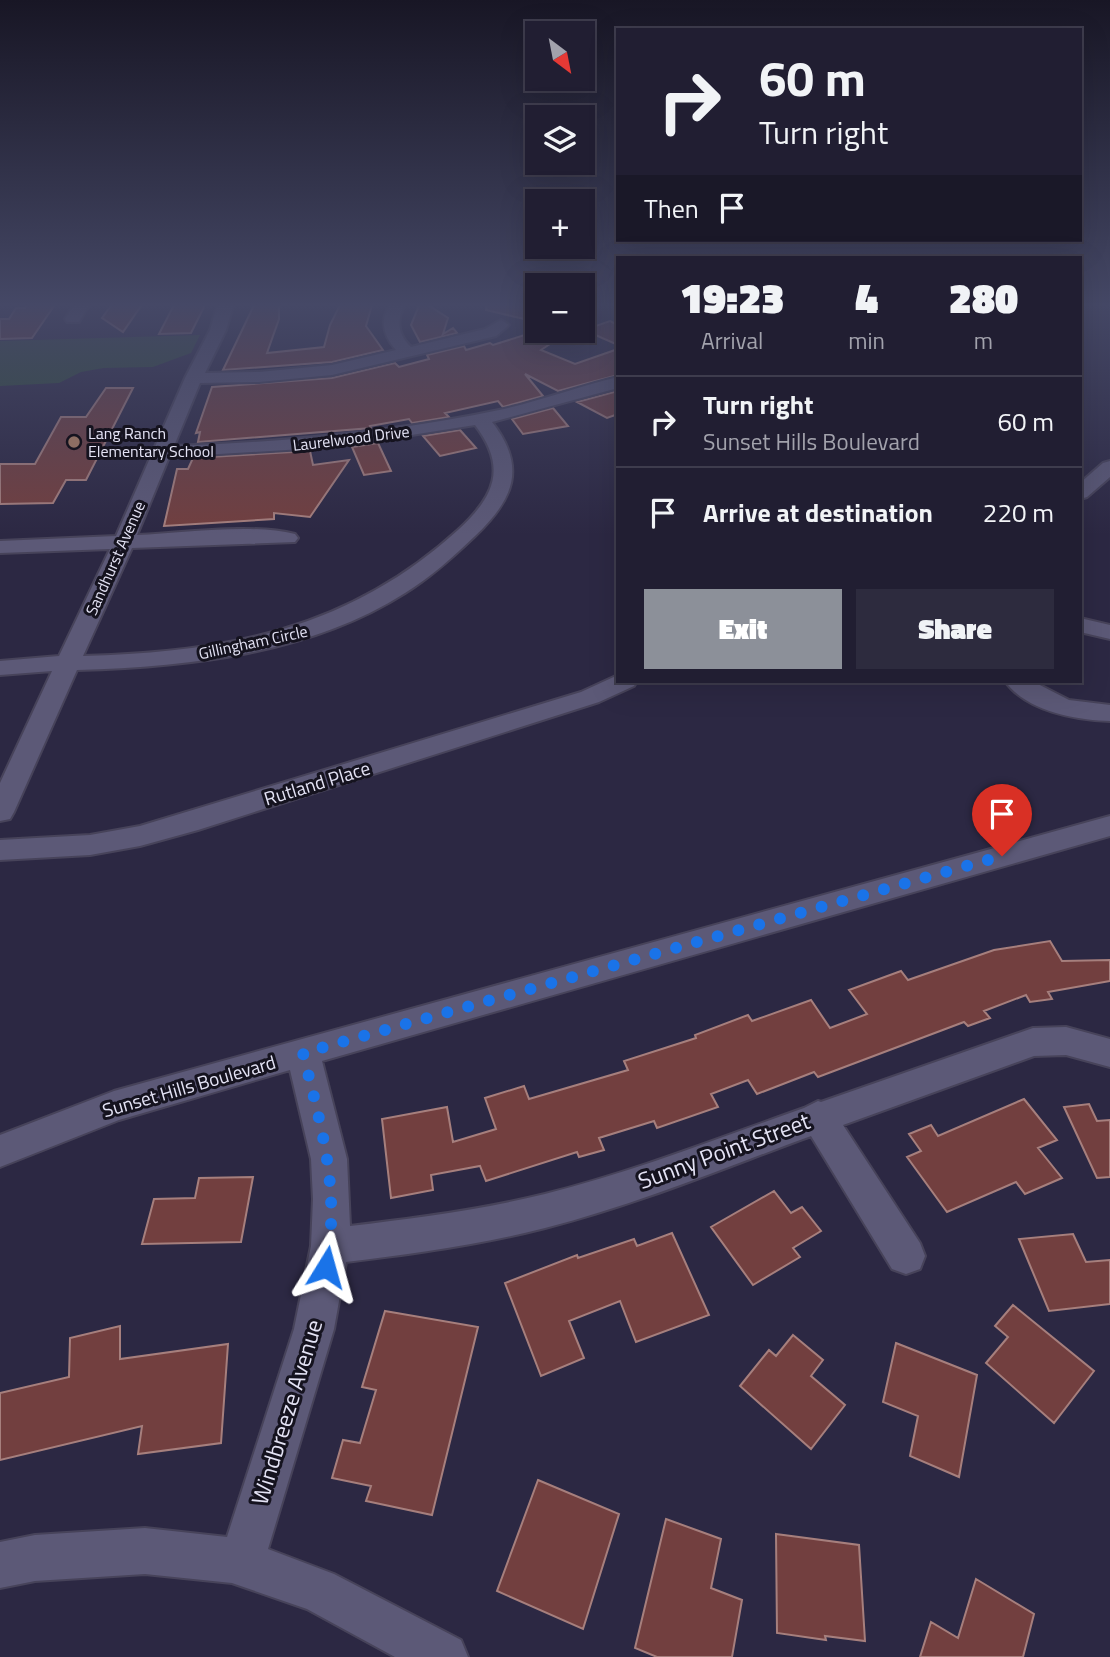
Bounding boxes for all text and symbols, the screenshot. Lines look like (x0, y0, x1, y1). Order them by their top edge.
north arrow (525, 21, 595, 91)
map controls (525, 21, 595, 343)
text: 60 m (759, 40, 866, 115)
icon: right (644, 56, 735, 147)
button: layers (525, 105, 595, 175)
text: Turn right (759, 108, 888, 156)
button: + (525, 189, 595, 259)
text: Then (644, 189, 699, 228)
icon: arrive (713, 189, 751, 227)
text: 19:23 (680, 265, 784, 329)
text: 4 (855, 265, 878, 329)
text: 280 (949, 265, 1018, 329)
button: − (525, 273, 595, 343)
text: Arrival (701, 323, 763, 358)
text: min (848, 323, 885, 358)
text: m (974, 323, 993, 358)
text: Turn right (703, 385, 814, 424)
text: 60 m (997, 402, 1054, 441)
icon: right (644, 403, 682, 441)
street label: Laurelwood Drive (291, 419, 411, 457)
place label: Lang Ranch Elementary School (88, 421, 214, 463)
text: Sunset Hills Boulevard (703, 424, 920, 459)
marker: Lang Ranch Elementary School (66, 434, 82, 450)
text: Arrive at destination (703, 493, 933, 532)
text: 220 m (983, 493, 1054, 532)
icon: arrive (644, 494, 682, 532)
street label: Sandhurst Avenue (79, 497, 151, 619)
button: Exit (644, 589, 842, 669)
button: Share (856, 589, 1054, 669)
street label: Gillingham Circle (196, 619, 310, 665)
street label: Rutland Place (260, 753, 374, 812)
pin (972, 784, 1032, 856)
icon: arrive (983, 795, 1021, 833)
street label: Sunset Hills Boulevard (99, 1047, 279, 1124)
street label: Sunny Point Street (633, 1103, 815, 1198)
position arrow (289, 1230, 363, 1304)
street label: Windbreeze Avenue (242, 1315, 331, 1509)

